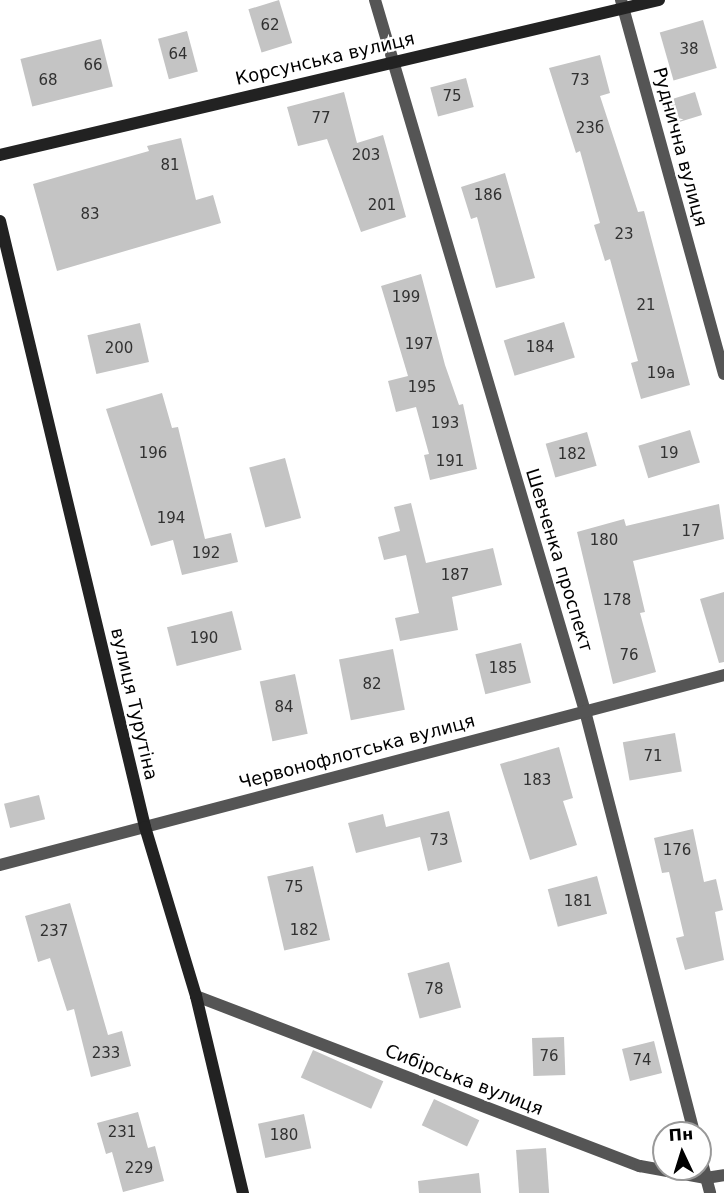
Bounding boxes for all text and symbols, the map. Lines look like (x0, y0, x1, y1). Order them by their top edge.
house number: 62 (260, 17, 280, 35)
street label: Корсунська вулиця (233, 28, 417, 90)
house number: 38 (679, 41, 699, 59)
house number: 64 (168, 46, 188, 64)
house number: 66 (83, 57, 103, 75)
street label: Руднична вулиця (648, 65, 712, 229)
house number: 68 (38, 72, 58, 90)
house number: 73 (570, 72, 590, 90)
house number: 75 (442, 88, 462, 106)
house number: 77 (311, 110, 331, 128)
house number: 23б (576, 120, 604, 138)
house number: 203 (352, 147, 380, 165)
house number: 81 (160, 157, 180, 175)
house number: 186 (474, 187, 502, 205)
house number: 201 (368, 197, 396, 215)
house number: 83 (80, 206, 100, 224)
house number: 23 (614, 226, 634, 244)
house number: 199 (392, 289, 420, 307)
house number: 21 (636, 297, 656, 315)
house number: 197 (405, 336, 433, 354)
house number: 184 (526, 339, 554, 357)
house number: 200 (105, 340, 133, 358)
house number: 19а (647, 365, 675, 383)
house number: 195 (408, 379, 436, 397)
house number: 193 (431, 415, 459, 433)
house number: 196 (139, 445, 167, 463)
house number: 19 (659, 445, 679, 463)
house number: 182 (558, 446, 586, 464)
house number: 191 (436, 453, 464, 471)
street label: Шевченка проспект (521, 466, 597, 654)
house number: 194 (157, 510, 185, 528)
house number: 17 (681, 523, 701, 541)
house number: 180 (590, 532, 618, 550)
house number: 192 (192, 545, 220, 563)
house number: 187 (441, 567, 469, 585)
house number: 178 (603, 592, 631, 610)
street label: вулиця Турутіна (106, 626, 162, 782)
house number: 190 (190, 630, 218, 648)
house number: 76 (619, 647, 639, 665)
house number: 185 (489, 660, 517, 678)
house number: 82 (362, 676, 382, 694)
house number: 84 (274, 699, 294, 717)
street label: Червонофлотська вулиця (237, 710, 477, 794)
house number: 71 (643, 748, 663, 766)
house number: 183 (523, 772, 551, 790)
house number: 73 (429, 832, 449, 850)
house number: 176 (663, 842, 691, 860)
house number: 75 (284, 879, 304, 897)
house number: 181 (564, 893, 592, 911)
house number: 182 (290, 922, 318, 940)
house number: 237 (40, 923, 68, 941)
house number: 78 (424, 981, 444, 999)
street label: Сибірська вулиця (382, 1040, 546, 1120)
house number: 233 (92, 1045, 120, 1063)
house number: 76 (539, 1048, 559, 1066)
house number: 74 (632, 1052, 652, 1070)
north arrow (652, 1121, 712, 1181)
house number: 231 (108, 1124, 136, 1142)
text: Пн (668, 1124, 694, 1145)
house number: 180 (270, 1127, 298, 1145)
house number: 229 (125, 1160, 153, 1178)

